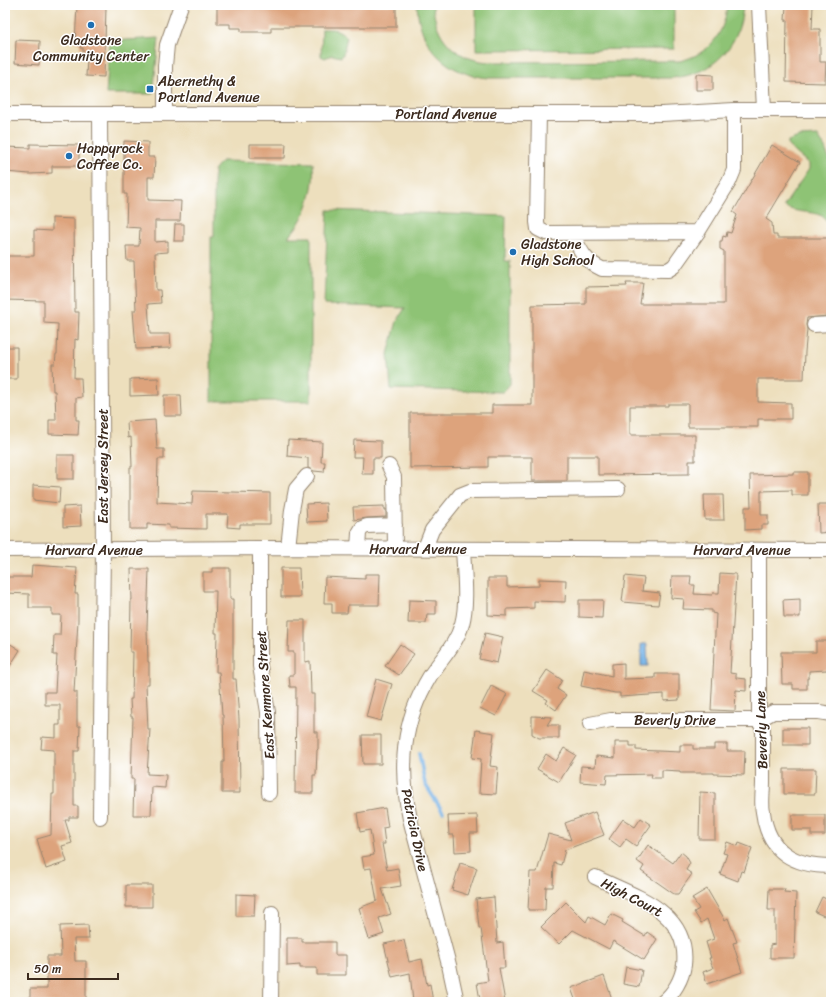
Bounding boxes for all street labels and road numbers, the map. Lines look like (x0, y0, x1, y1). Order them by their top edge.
street label: Portland Avenue (395, 102, 497, 127)
street label: East Jersey Street (91, 408, 116, 524)
street label: Harvard Avenue (369, 537, 467, 562)
street label: Harvard Avenue (45, 538, 143, 563)
street label: Harvard Avenue (693, 538, 791, 563)
street label: East Kenmore Street (249, 630, 282, 760)
street label: Beverly Lane (748, 690, 775, 770)
street label: Beverly Drive (634, 708, 716, 733)
street label: Patricia Drive (394, 786, 436, 874)
street label: High Court (596, 871, 667, 924)

